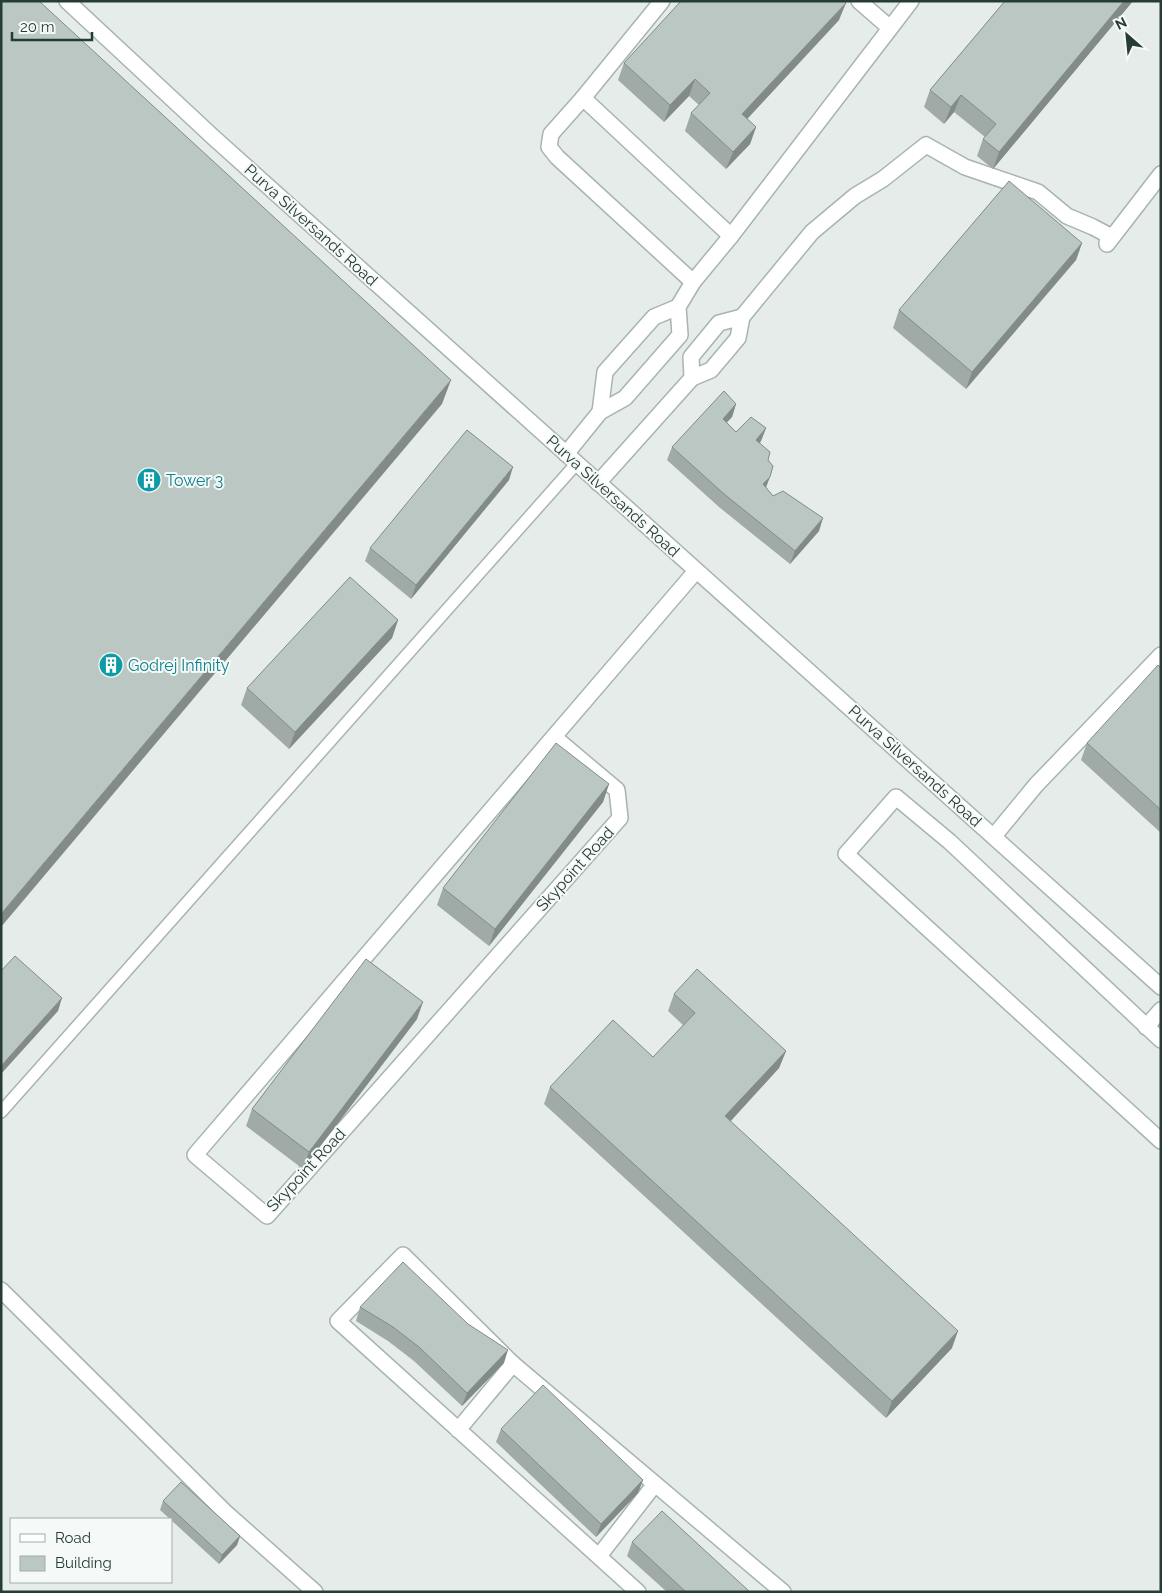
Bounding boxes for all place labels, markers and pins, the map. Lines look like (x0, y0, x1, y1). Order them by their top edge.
building icon: Tower 3 (136, 467, 162, 493)
place label: Tower 3 (166, 471, 223, 490)
building icon: Godrej Infinity (98, 652, 124, 678)
place label: Godrej Infinity (128, 656, 230, 675)

